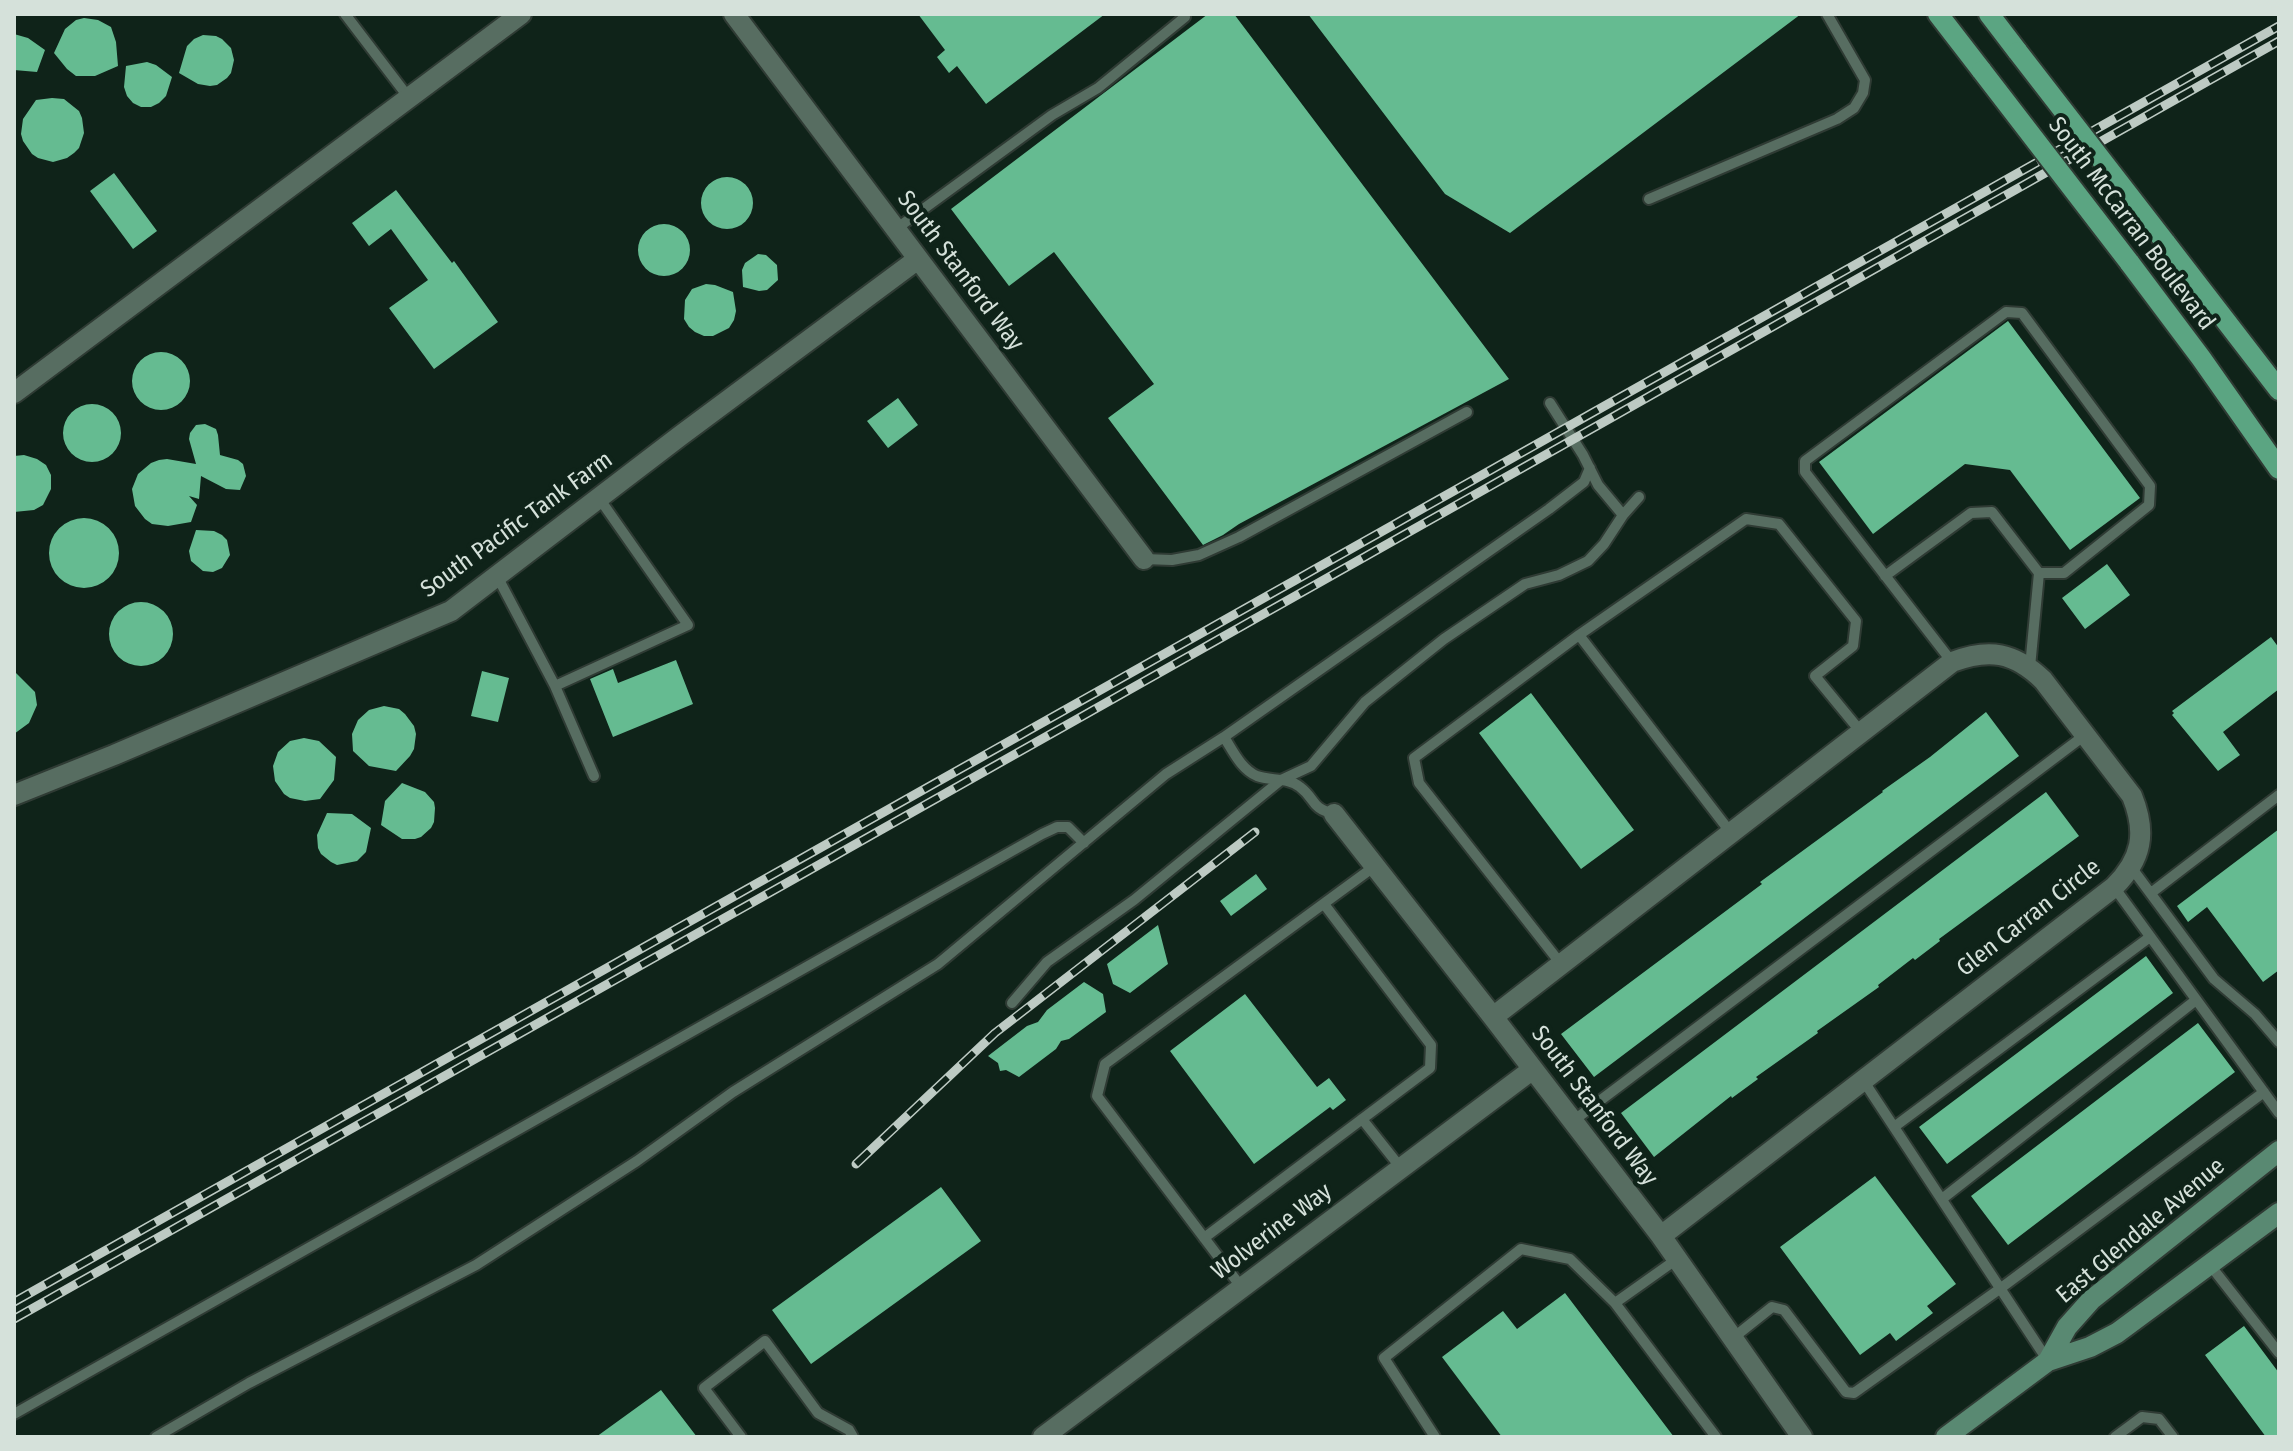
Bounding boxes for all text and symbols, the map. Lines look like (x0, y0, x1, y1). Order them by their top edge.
street label: South McCarran Boulevard (2041, 112, 2221, 336)
street label: South Stanford Way (891, 185, 1029, 357)
street label: South Pacific Tank Farm (416, 446, 618, 604)
street label: Glen Carran Circle (1952, 853, 2106, 983)
street label: South Stanford Way (1525, 1020, 1663, 1192)
street label: East Glendale Avenue (2051, 1152, 2231, 1310)
street label: Wolverine Way (1206, 1178, 1338, 1286)

